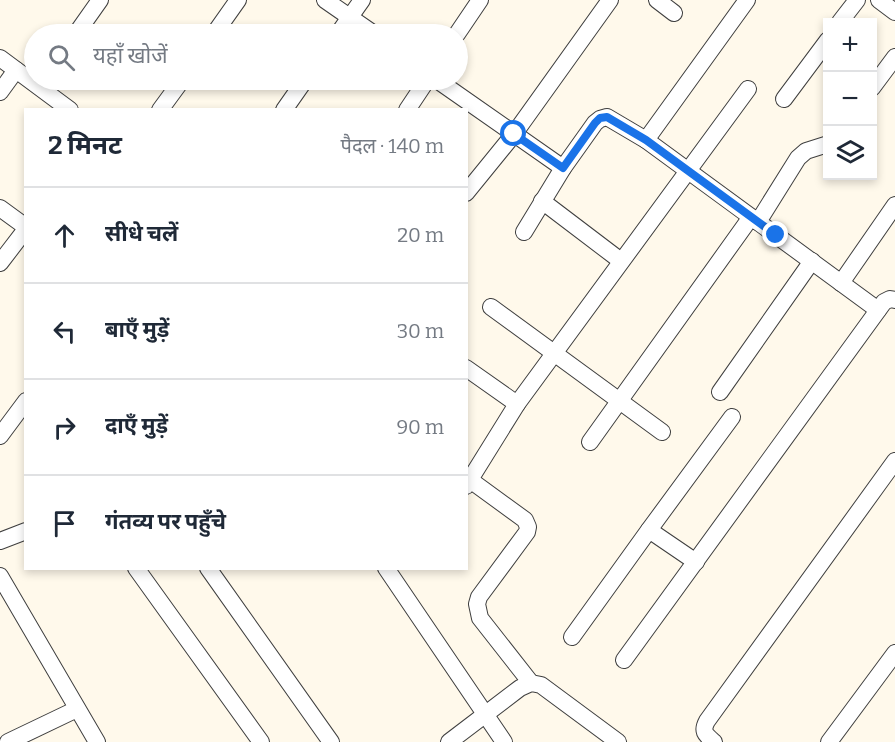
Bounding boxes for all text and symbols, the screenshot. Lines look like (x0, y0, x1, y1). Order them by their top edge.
map controls (823, 18, 877, 180)
button: + (823, 18, 877, 72)
search box (24, 24, 468, 90)
icon: search (45, 41, 78, 74)
text: यहाँ खोजें (93, 42, 168, 69)
button: − (823, 72, 877, 126)
route start (500, 120, 526, 146)
button: layers (823, 126, 877, 180)
text: 2 मिनट (48, 130, 122, 161)
text: पैदल · 140 m (341, 134, 444, 158)
icon: ahead (48, 219, 81, 252)
text: सीधे चलें (105, 220, 178, 247)
route end (762, 221, 788, 247)
text: 20 m (397, 223, 444, 247)
icon: left (48, 315, 81, 348)
text: बाएँ मुड़ें (105, 316, 169, 343)
text: 30 m (397, 319, 444, 343)
icon: right (48, 411, 81, 444)
text: दाएँ मुड़ें (105, 412, 168, 439)
text: 90 m (396, 415, 444, 439)
icon: arrive (48, 507, 81, 540)
text: गंतव्य पर पहुँचे (105, 508, 226, 535)

